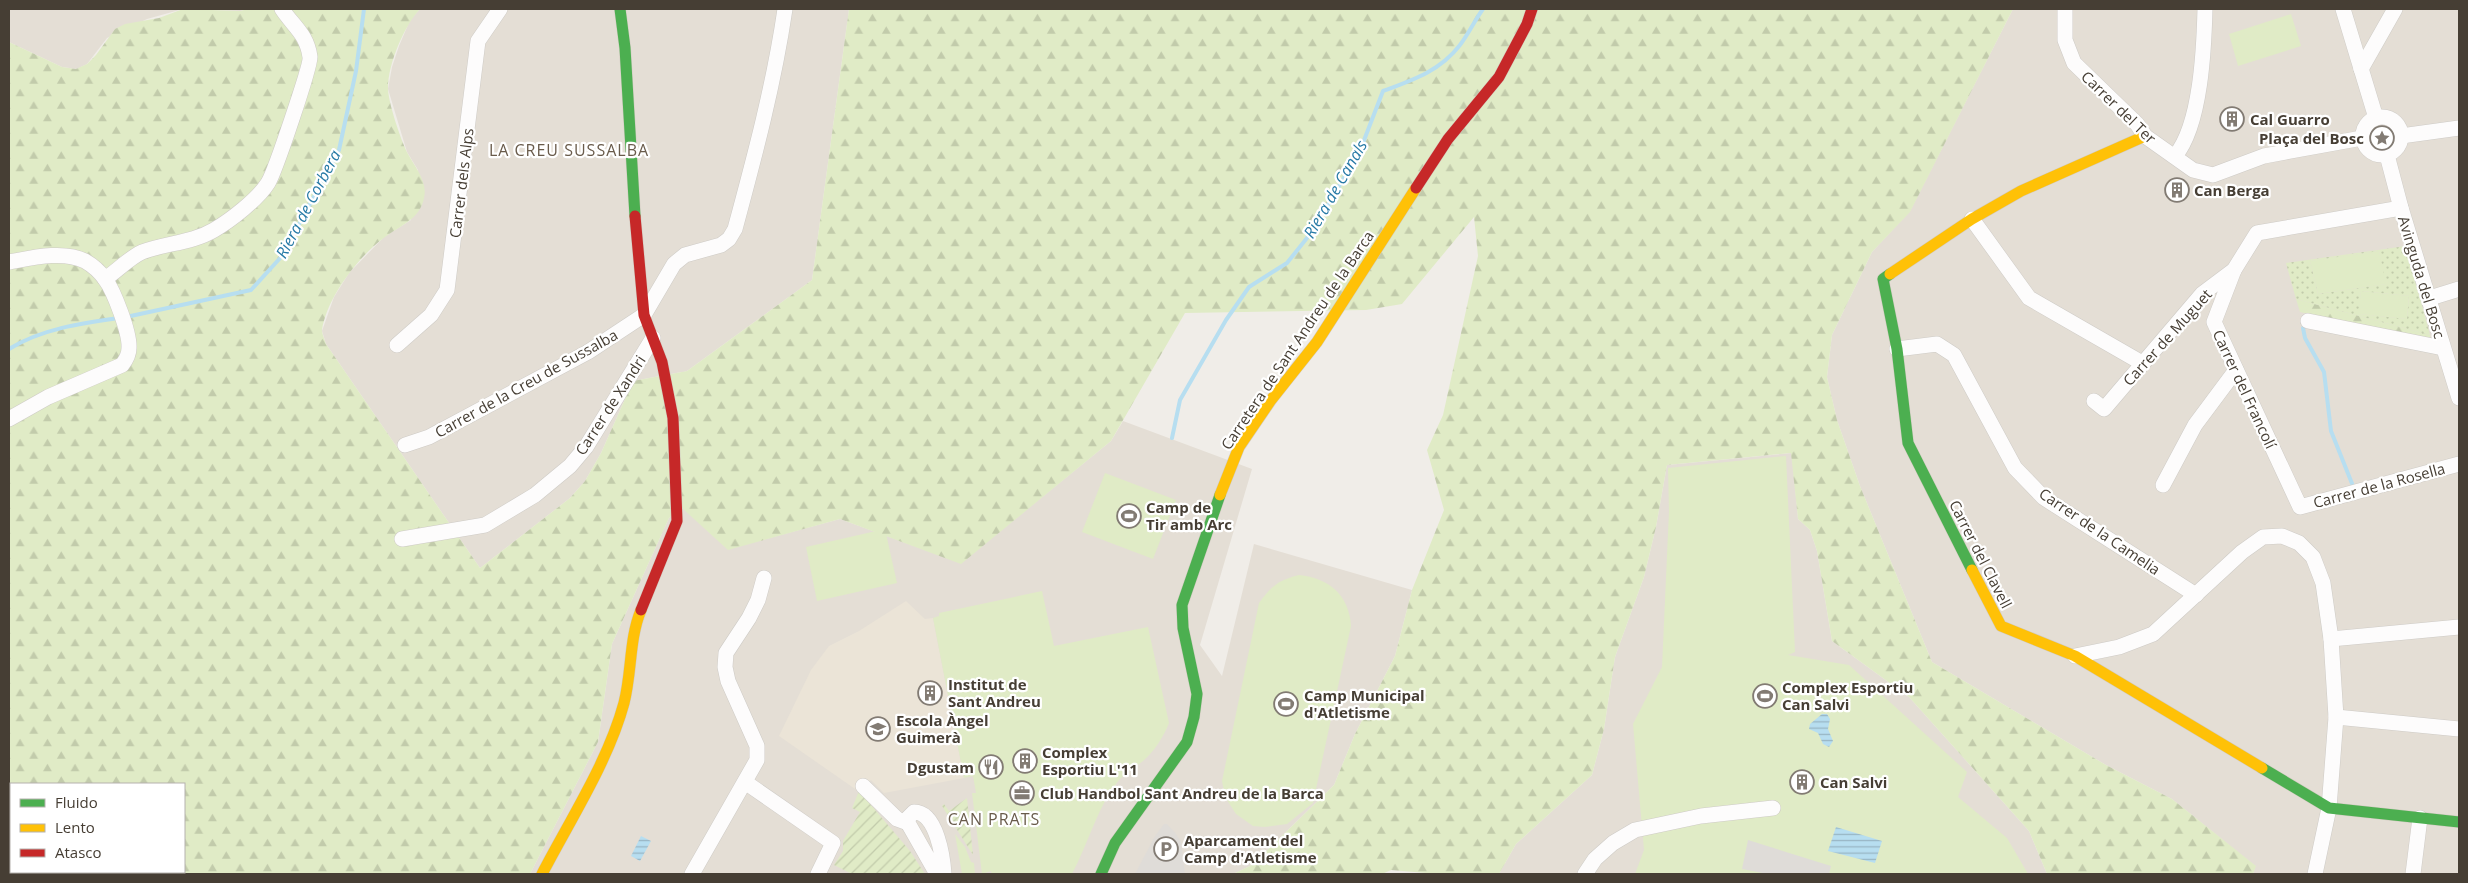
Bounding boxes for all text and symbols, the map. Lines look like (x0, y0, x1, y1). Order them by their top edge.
street label: Carrer del Ter (2077, 66, 2161, 148)
building icon: Cal Guarro (2219, 106, 2245, 132)
place label: Cal Guarro (2250, 109, 2330, 129)
place icon: Plaça del Bosc (2369, 125, 2395, 151)
street label: Carrer dels Alps (444, 127, 478, 239)
place label: Plaça del Bosc (2259, 128, 2364, 148)
water label: Riera de Canals (1298, 136, 1372, 242)
district label: LA CREU SUSSALBA (489, 139, 649, 161)
water label: Riera de Corbera (270, 146, 346, 262)
building icon: Can Berga (2164, 177, 2190, 203)
place label: Can Berga (2194, 180, 2270, 200)
street label: Avinguda del Bosc (2394, 213, 2450, 341)
street label: Carretera de Sant Andreu de la Barca (1216, 227, 1378, 453)
street label: Carrer de Muguet (2118, 284, 2216, 390)
street label: Carrer de la Creu de Sussalba (431, 324, 621, 442)
street label: Carrer del Francolí (2209, 326, 2282, 453)
street label: Carrer de Xandri (570, 351, 650, 459)
street label: Carrer de la Rosella (2311, 458, 2447, 512)
street label: Carrer de la Camelia (2036, 483, 2164, 579)
place label: Camp de Tir amb Arc (1146, 497, 1232, 534)
street label: Carrer del Clavell (1945, 497, 2017, 611)
sports icon: Camp de Tir amb Arc (1116, 503, 1142, 529)
place label: Institut de Sant Andreu (948, 674, 1041, 711)
place label: Complex Esportiu Can Salvi (1782, 677, 1913, 714)
building icon: Institut de Sant Andreu (917, 680, 943, 706)
sports icon: Complex Esportiu Can Salvi (1752, 683, 1778, 709)
place label: Camp Municipal d'Atletisme (1304, 685, 1425, 722)
sports icon: Camp Municipal d'Atletisme (1273, 691, 1299, 717)
place label: Escola Àngel Guimerà (896, 710, 989, 747)
school or university icon: Escola Àngel Guimerà (865, 716, 891, 742)
place label: Complex Esportiu L'11 (1042, 742, 1138, 779)
building icon: Complex Esportiu L'11 (1012, 748, 1038, 774)
restaurant icon: Dgustam (978, 754, 1004, 780)
place label: Dgustam (907, 757, 974, 777)
building icon: Can Salvi (1789, 769, 1815, 795)
place label: Can Salvi (1820, 772, 1887, 792)
office icon: Club Handbol Sant Andreu de la Barca (1009, 780, 1035, 806)
legend (10, 783, 185, 873)
place label: Club Handbol Sant Andreu de la Barca (1040, 783, 1324, 803)
text: Fluido (55, 792, 98, 812)
district label: CAN PRATS (948, 808, 1040, 830)
text: Lento (55, 817, 95, 837)
place label: Aparcament del Camp d'Atletisme (1184, 830, 1317, 867)
parking icon: Aparcament del Camp d'Atletisme (1153, 836, 1179, 862)
text: Atasco (55, 842, 102, 862)

